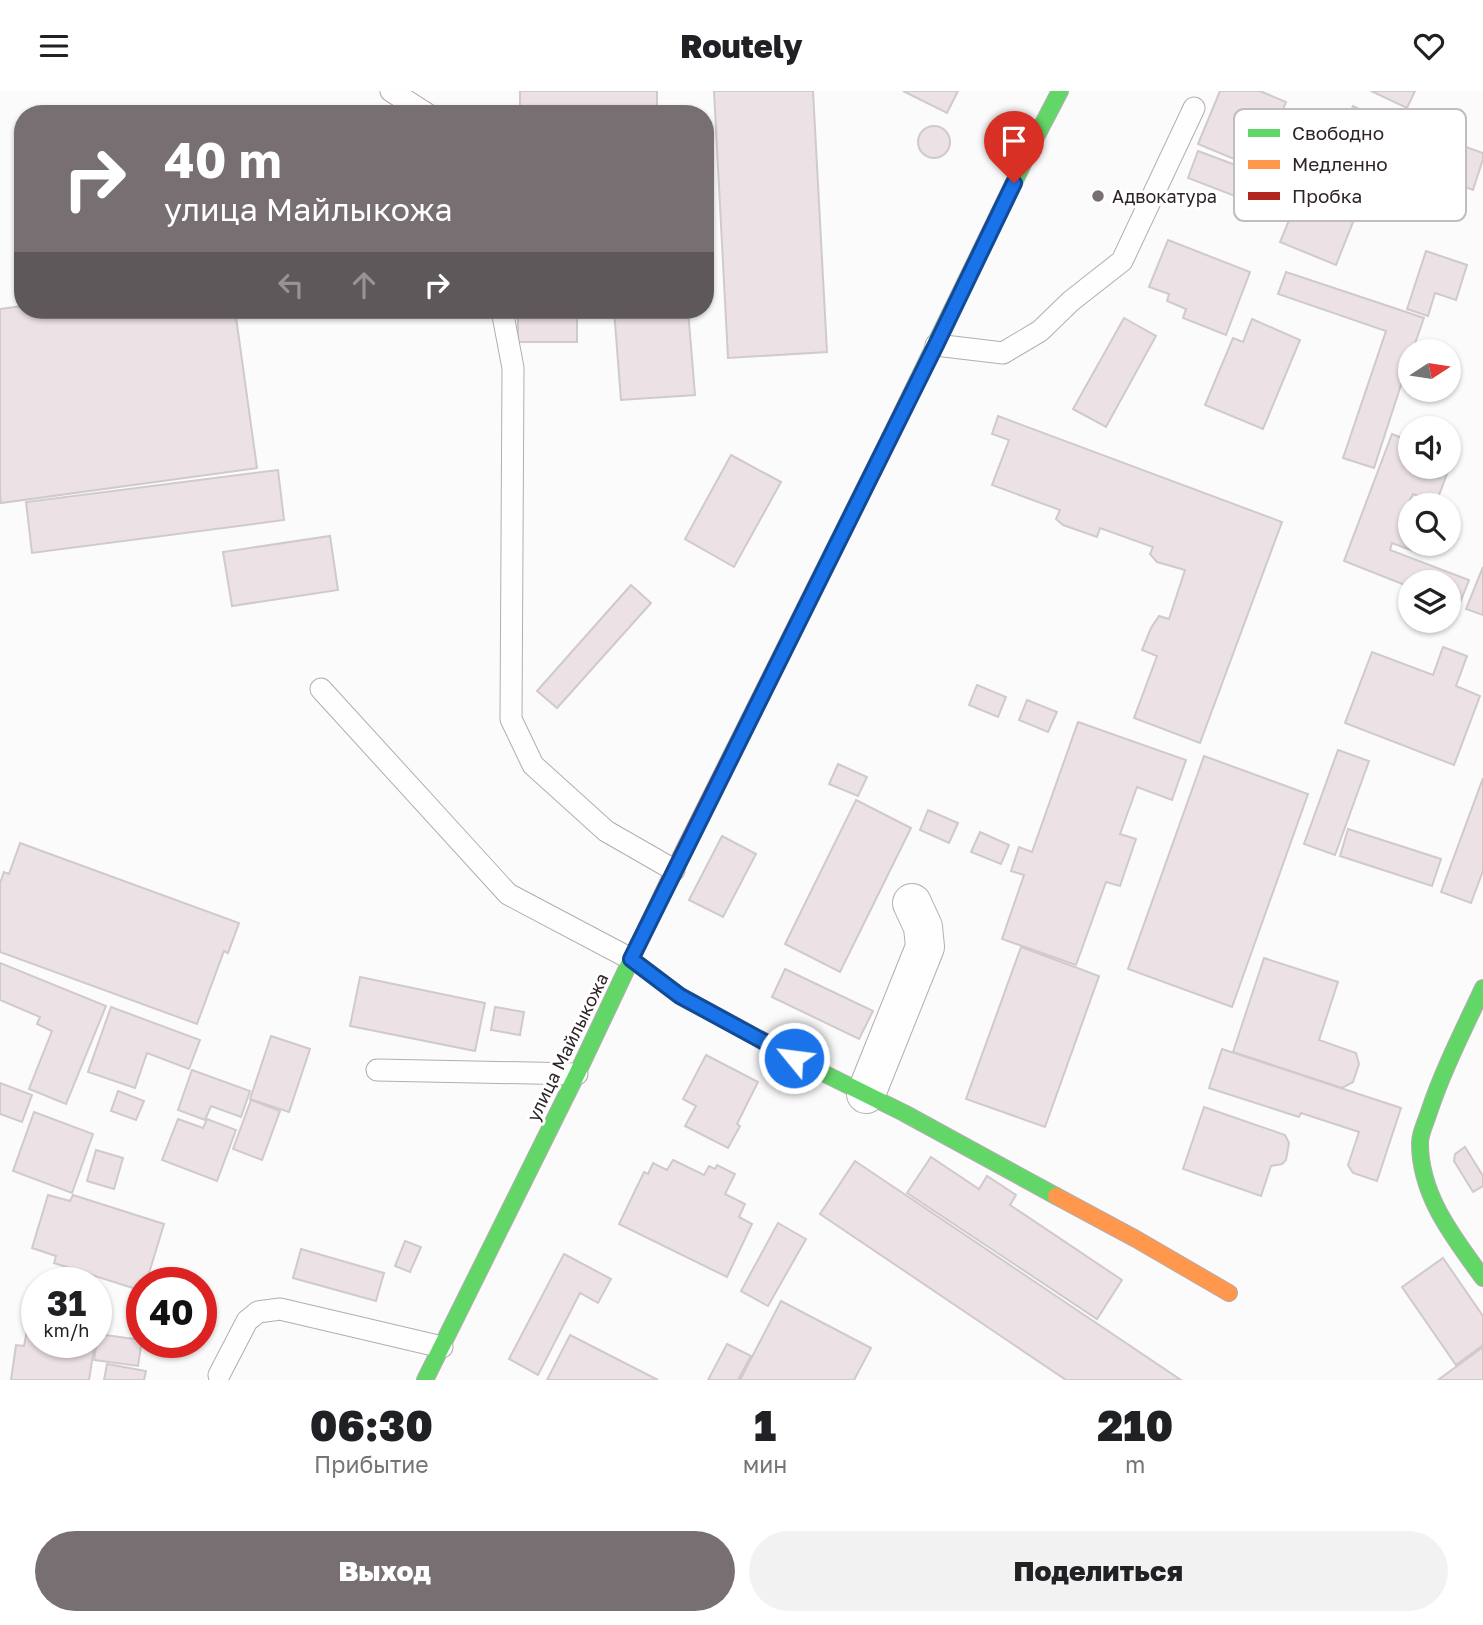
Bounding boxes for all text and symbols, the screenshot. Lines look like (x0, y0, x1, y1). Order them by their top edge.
icon: menu (35, 27, 73, 65)
text: Routely (680, 27, 803, 65)
icon: heart (1410, 27, 1448, 65)
legend (1234, 109, 1466, 221)
pin (984, 111, 1044, 183)
text: Свободно (1292, 121, 1384, 144)
icon: arrive (995, 122, 1033, 160)
text: 40 m (164, 130, 282, 189)
icon: right (49, 133, 140, 224)
text: Медленно (1292, 152, 1388, 175)
text: Пробка (1292, 184, 1362, 207)
place label: Адвокатура (1112, 185, 1217, 207)
marker: Адвокатура (1090, 188, 1106, 204)
text: улица Майлыкожа (164, 190, 453, 228)
icon: left (272, 266, 310, 304)
icon: ahead (345, 266, 383, 304)
icon: right (418, 266, 456, 304)
north arrow (1398, 339, 1461, 403)
map controls (1398, 339, 1461, 633)
button: sound (1398, 416, 1461, 479)
button: search (1398, 493, 1461, 556)
button: layers (1398, 570, 1461, 633)
street label: улица Майлыкожа (522, 969, 612, 1125)
position arrow (757, 1021, 831, 1095)
speed limit sign: 40 (126, 1267, 217, 1358)
text: 31 (47, 1282, 86, 1324)
text: km/h (44, 1319, 89, 1341)
text: 06:30 (310, 1400, 433, 1450)
text: 1 (754, 1400, 776, 1450)
text: 210 (1097, 1400, 1173, 1450)
text: Прибытие (314, 1450, 429, 1478)
text: мин (743, 1450, 787, 1478)
text: m (1125, 1450, 1145, 1478)
button: Выход (35, 1531, 735, 1611)
button: Поделиться (749, 1531, 1448, 1611)

